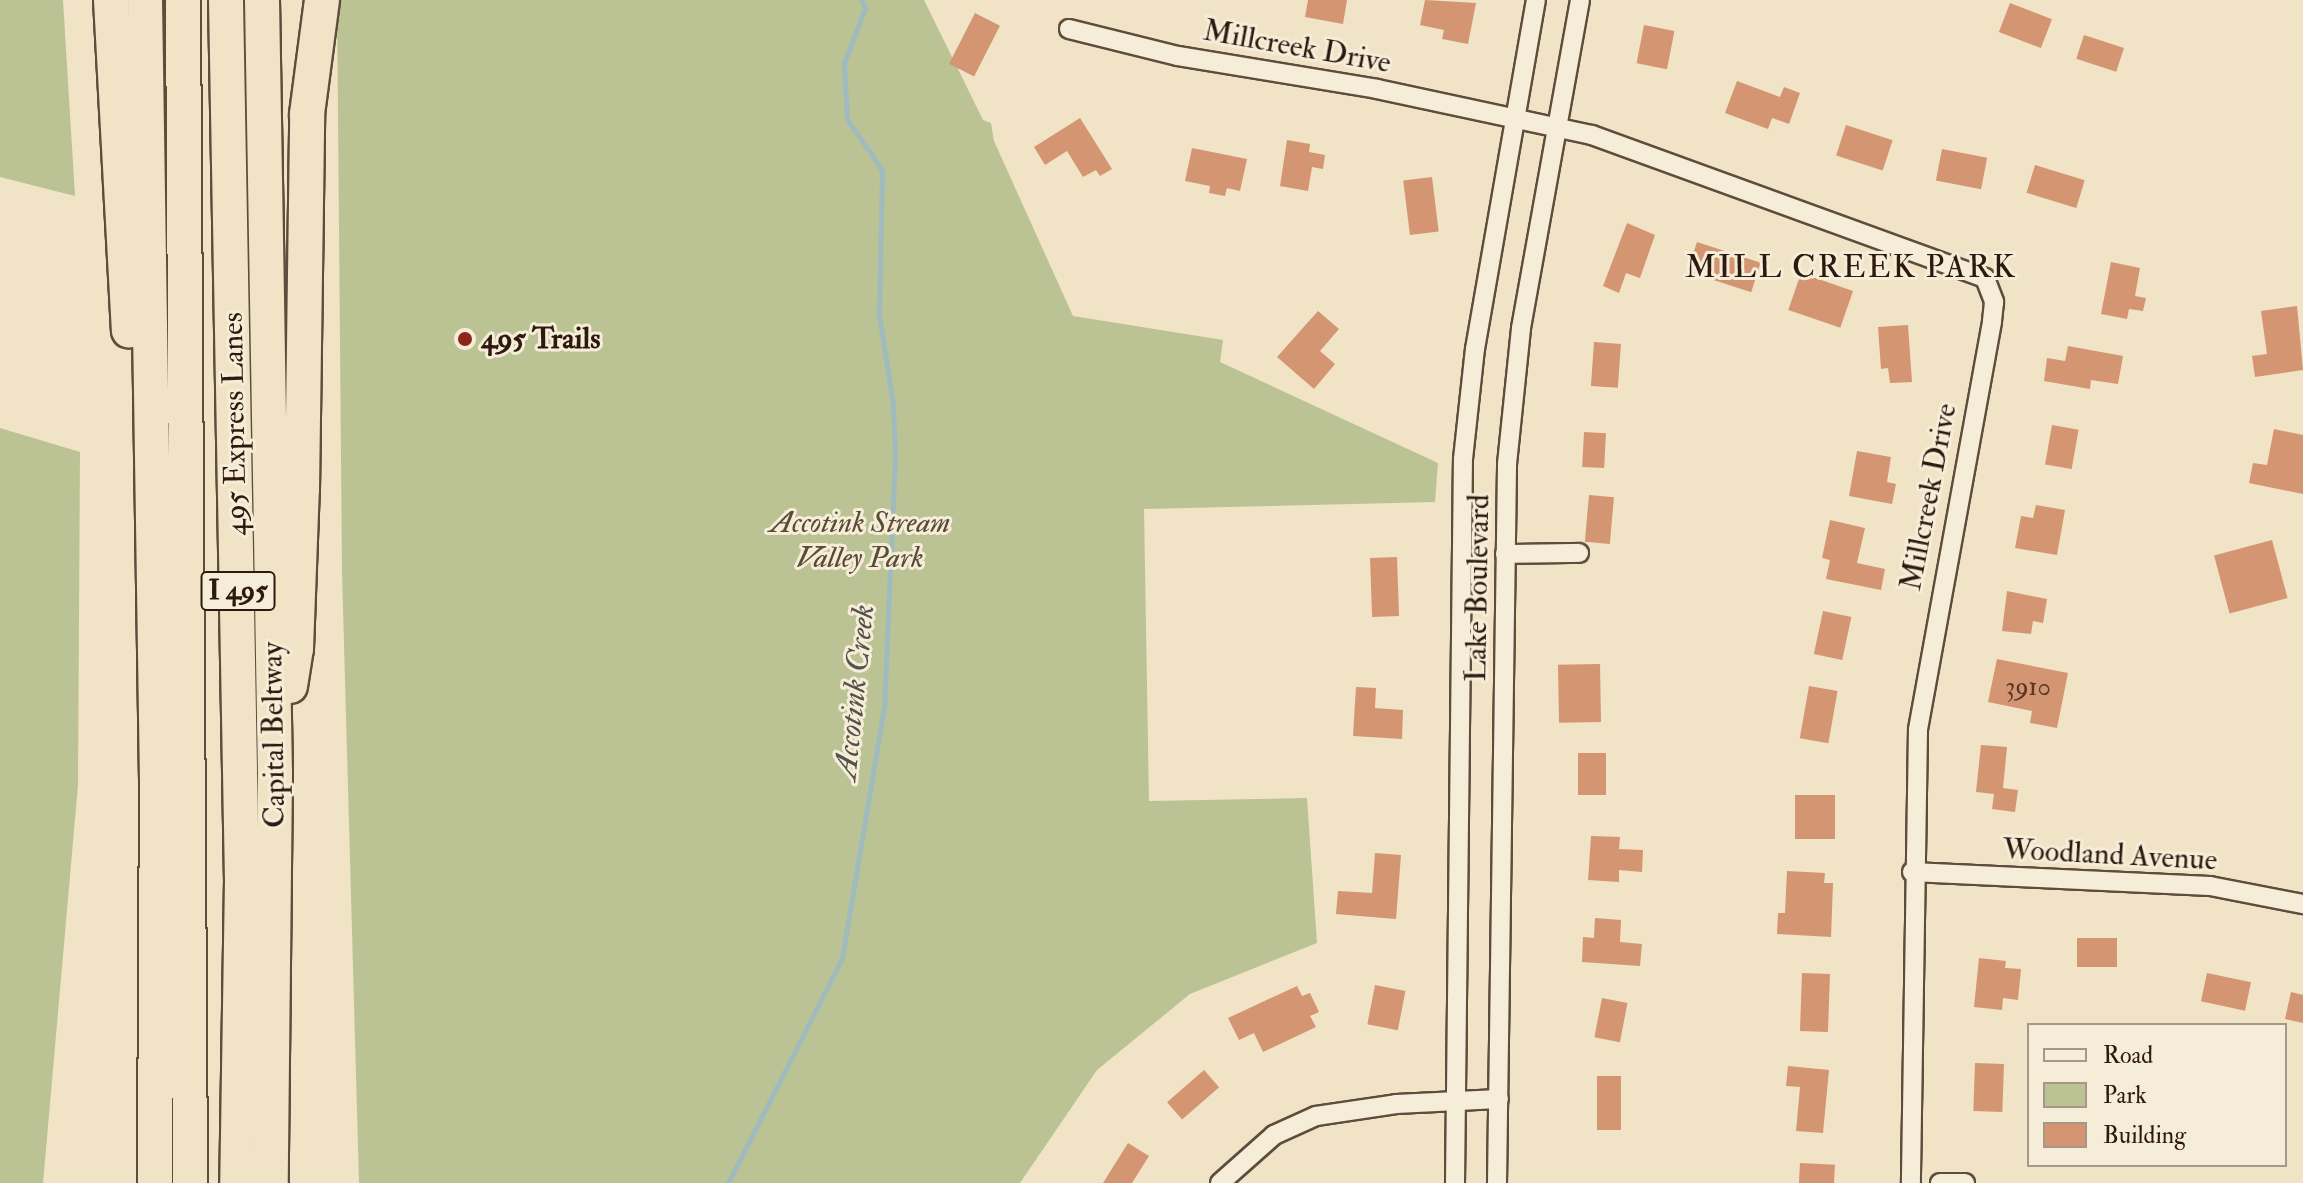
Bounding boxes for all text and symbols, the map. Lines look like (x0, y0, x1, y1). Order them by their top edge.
street label: Millcreek Drive (1200, 13, 1394, 81)
district label: MILL CREEK PARK (1685, 248, 2017, 286)
street label: 495 Express Lanes (215, 312, 255, 536)
place label: 495 Trails (481, 321, 601, 357)
marker: 495 Trails (456, 330, 474, 348)
street label: Millcreek Drive (1893, 400, 1965, 594)
street label: Lake Boulevard (1458, 494, 1498, 682)
park label: Accotink Stream Valley Park (770, 505, 950, 576)
road number: I 495 (200, 567, 276, 615)
water label: Accotink Creek (827, 603, 883, 781)
street label: Capital Beltway (254, 642, 294, 828)
house number: 3910 (2005, 672, 2051, 704)
street label: Woodland Avenue (2002, 831, 2218, 879)
legend (2027, 1023, 2287, 1167)
text: Road (2103, 1040, 2153, 1071)
text: Park (2103, 1080, 2147, 1111)
text: Building (2103, 1120, 2186, 1151)

